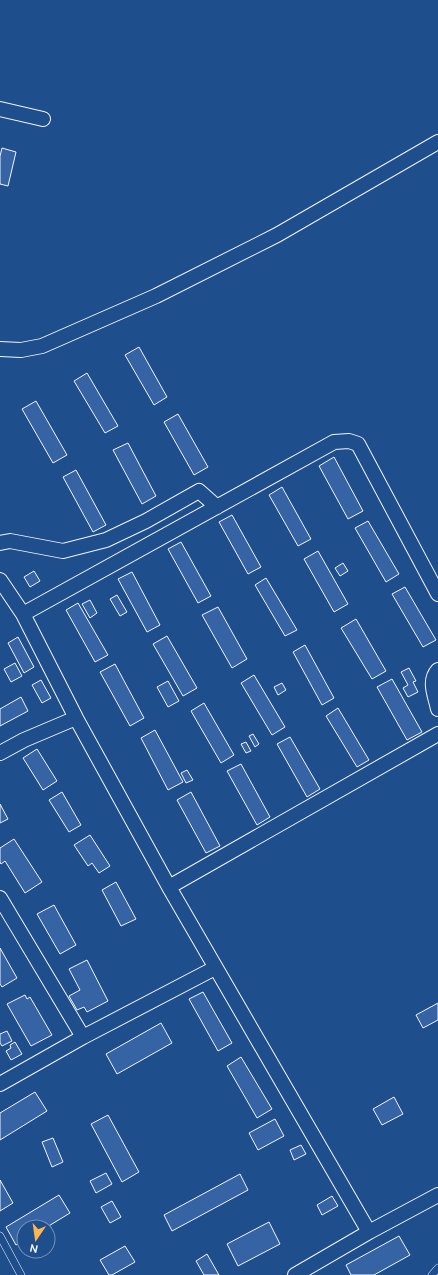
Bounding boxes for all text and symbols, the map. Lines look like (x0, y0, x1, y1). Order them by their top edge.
north arrow (16, 1219, 56, 1259)
text: N (28, 1242, 39, 1256)

